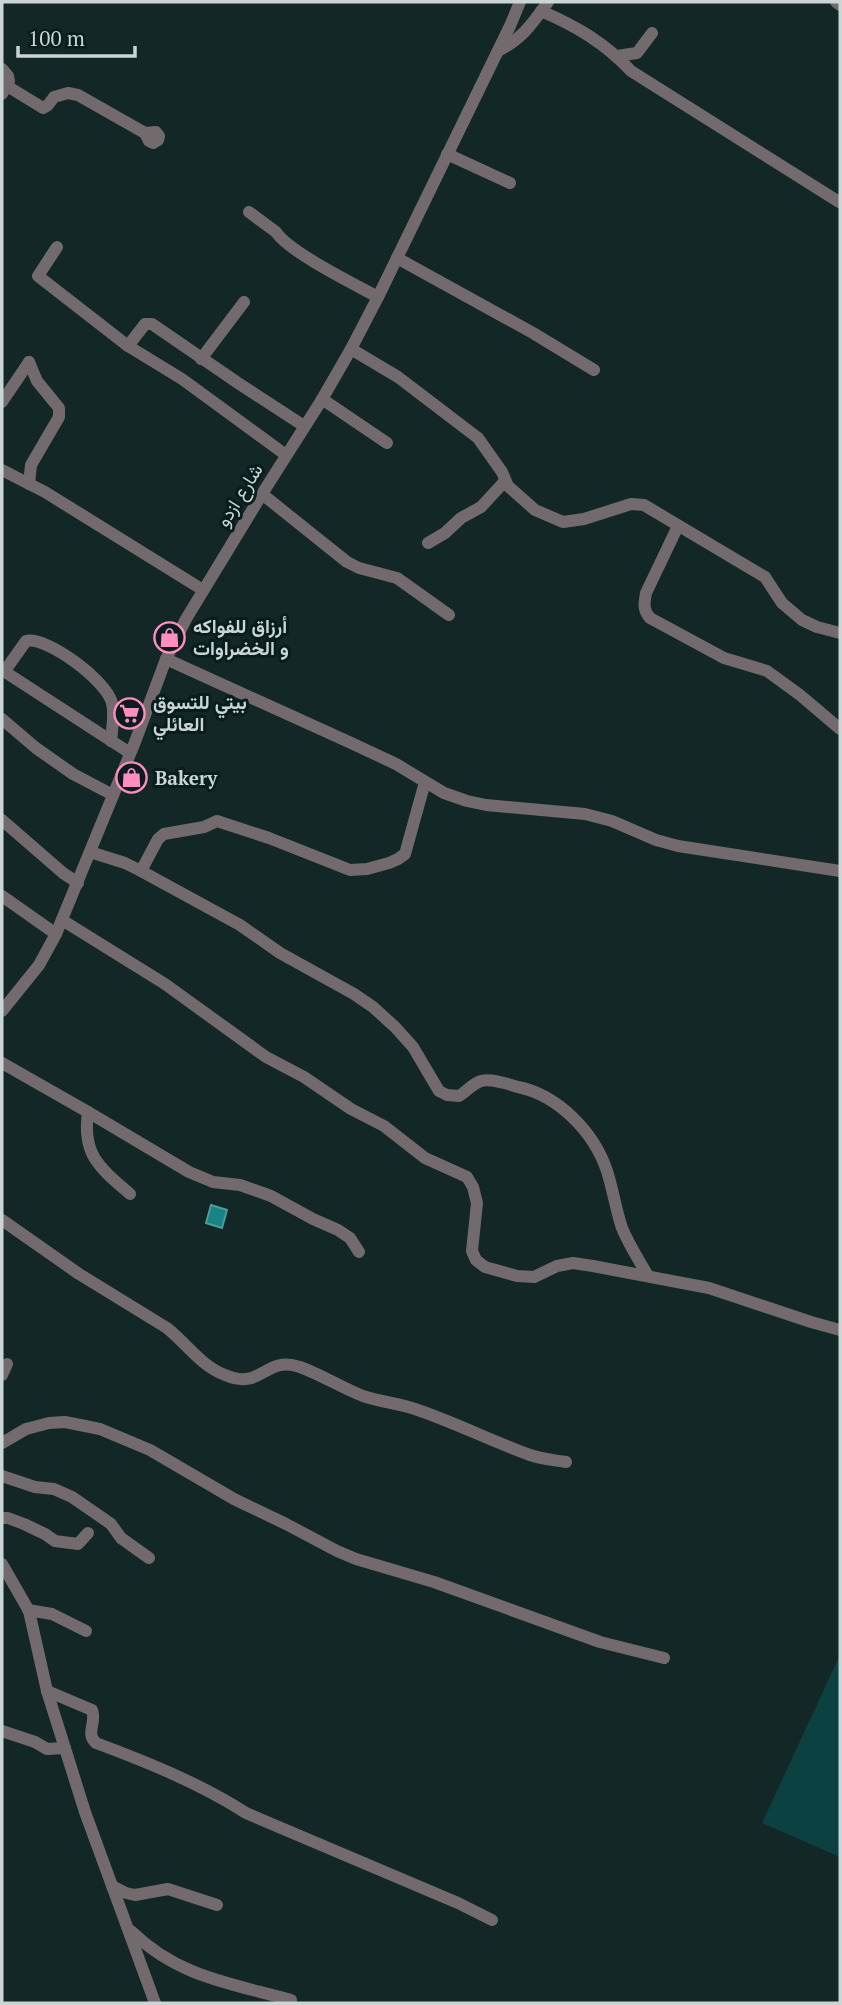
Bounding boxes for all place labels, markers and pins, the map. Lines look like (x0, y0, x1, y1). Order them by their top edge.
place label: أرزاق للفواكه و الخضراوات (193, 613, 289, 661)
shop icon: أرزاق للفواكه و الخضراوات (153, 620, 187, 654)
place label: بيتي للتسوق العائلي (153, 689, 247, 741)
supermarket icon: بيتي للتسوق العائلي (113, 696, 147, 730)
shop icon: Bakery (115, 761, 149, 795)
place label: Bakery (155, 765, 218, 790)

